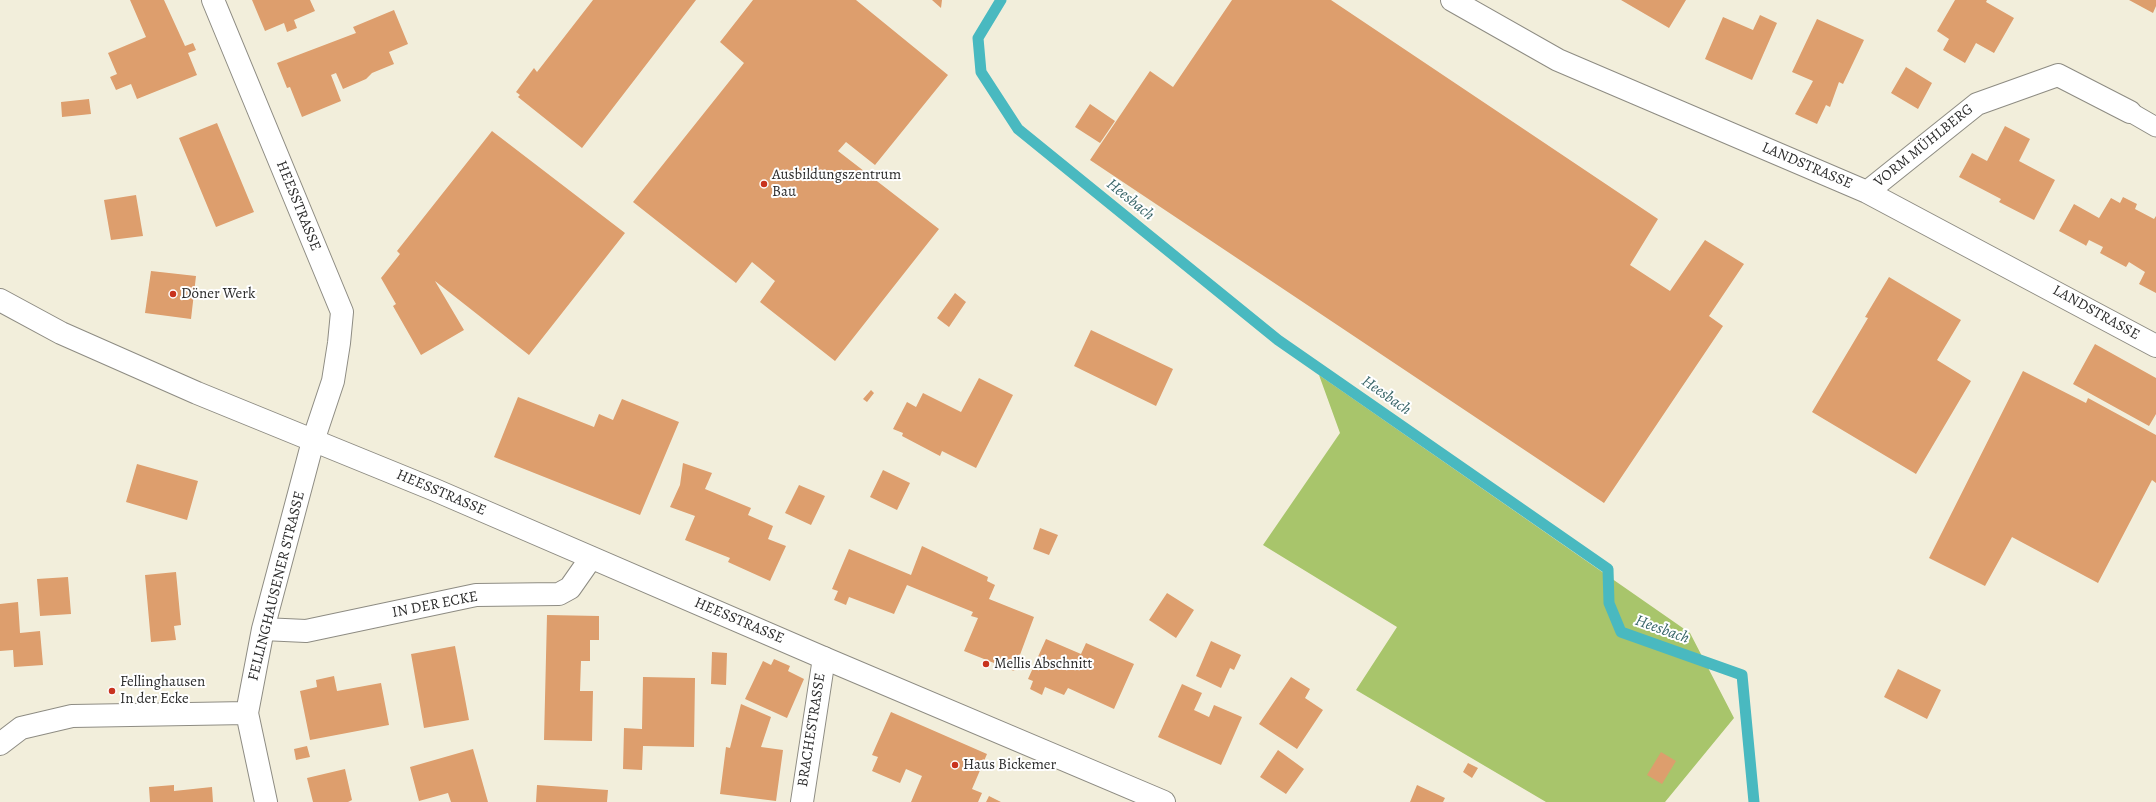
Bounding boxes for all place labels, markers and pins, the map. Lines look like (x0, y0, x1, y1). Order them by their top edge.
place label: Ausbildungszentrum Bau (772, 166, 901, 201)
marker: Ausbildungszentrum Bau (759, 179, 769, 189)
place label: Döner Werk (181, 285, 255, 303)
marker: Döner Werk (168, 289, 178, 299)
place label: Mellis Abschnitt (994, 655, 1093, 673)
marker: Mellis Abschnitt (981, 659, 991, 669)
place label: Fellinghausen In der Ecke (120, 673, 205, 708)
marker: Fellinghausen In der Ecke (107, 686, 117, 696)
place label: Haus Bickemer (963, 756, 1056, 774)
marker: Haus Bickemer (950, 760, 960, 770)

